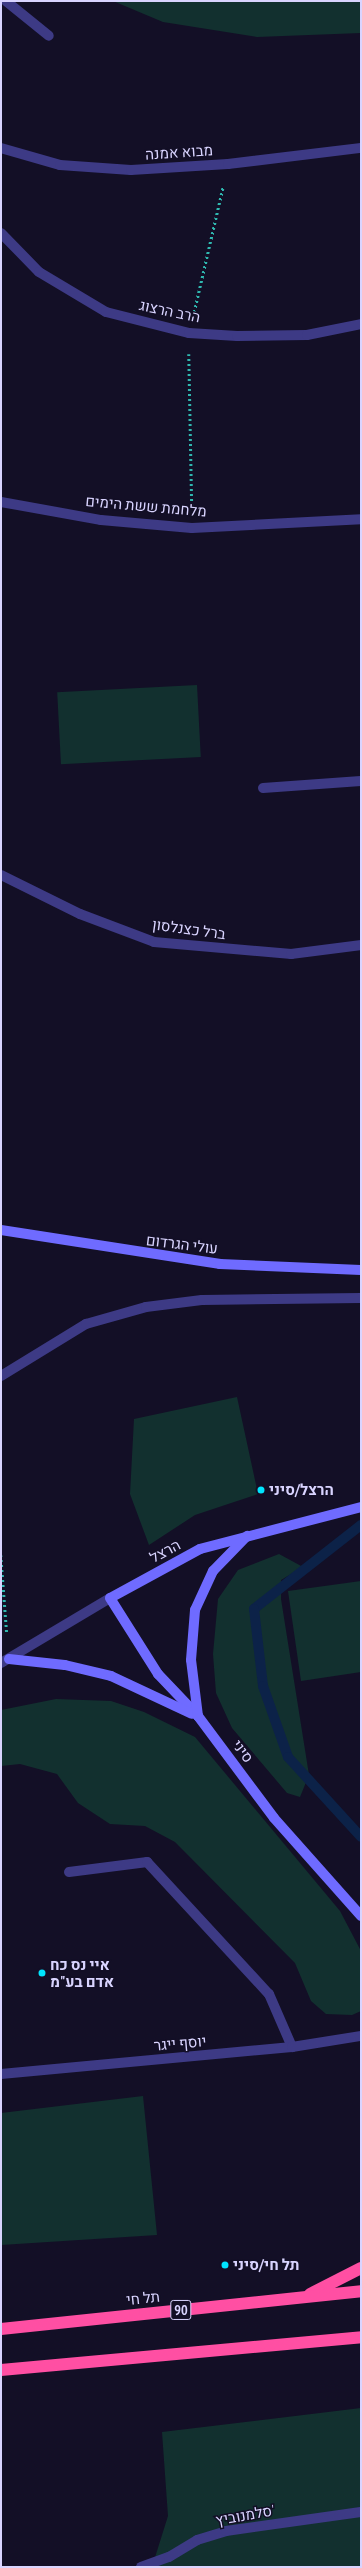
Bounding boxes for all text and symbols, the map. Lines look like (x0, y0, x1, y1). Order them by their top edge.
street label: מבוא אמנה (144, 141, 214, 163)
street label: הרב הרצוג (138, 296, 202, 326)
street label: מלחמת ששת הימים (85, 492, 207, 520)
street label: ברל כצנלסון (151, 915, 227, 943)
street label: עולי הגרדום (145, 1231, 219, 1257)
place label: הרצל/סיני (269, 1481, 334, 1499)
marker: הרצל/סיני (256, 1485, 266, 1495)
street label: הרצל (147, 1536, 183, 1566)
street label: סיני (229, 1736, 257, 1766)
place label: איי נס כח אדם בע"מ (50, 1955, 114, 1990)
marker: איי נס כח אדם בע"מ (37, 1968, 47, 1978)
street label: יוסף ייגר (153, 2032, 207, 2054)
place label: תל חי/סיני (233, 2256, 299, 2274)
marker: תל חי/סיני (220, 2260, 230, 2270)
street label: תל חי (125, 2287, 161, 2309)
road number: 90 (170, 2298, 192, 2322)
street label: סלמנוביץ' (214, 2501, 276, 2529)

